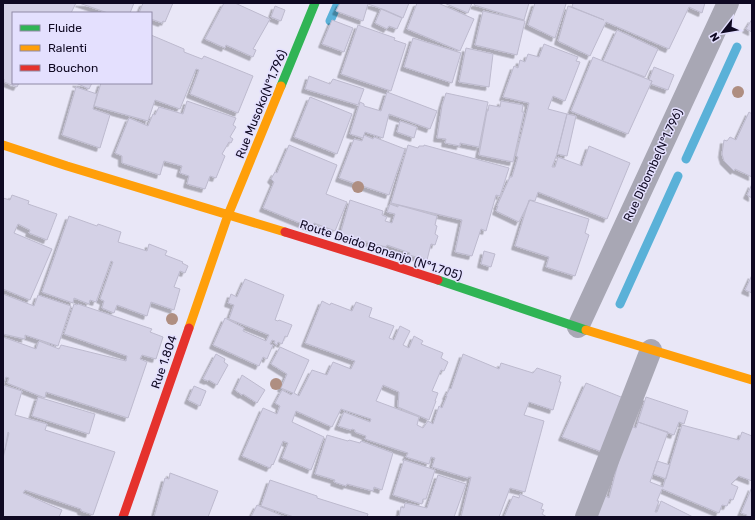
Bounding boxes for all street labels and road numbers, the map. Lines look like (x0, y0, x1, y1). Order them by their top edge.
street label: Rue Musoko(N°1.796) (233, 48, 289, 160)
street label: Rue Dibombe(N°1.796) (621, 106, 685, 224)
street label: Route Deido Bonanjo (N°1.705) (298, 217, 464, 283)
street label: Rue 1.804 (148, 333, 180, 391)

